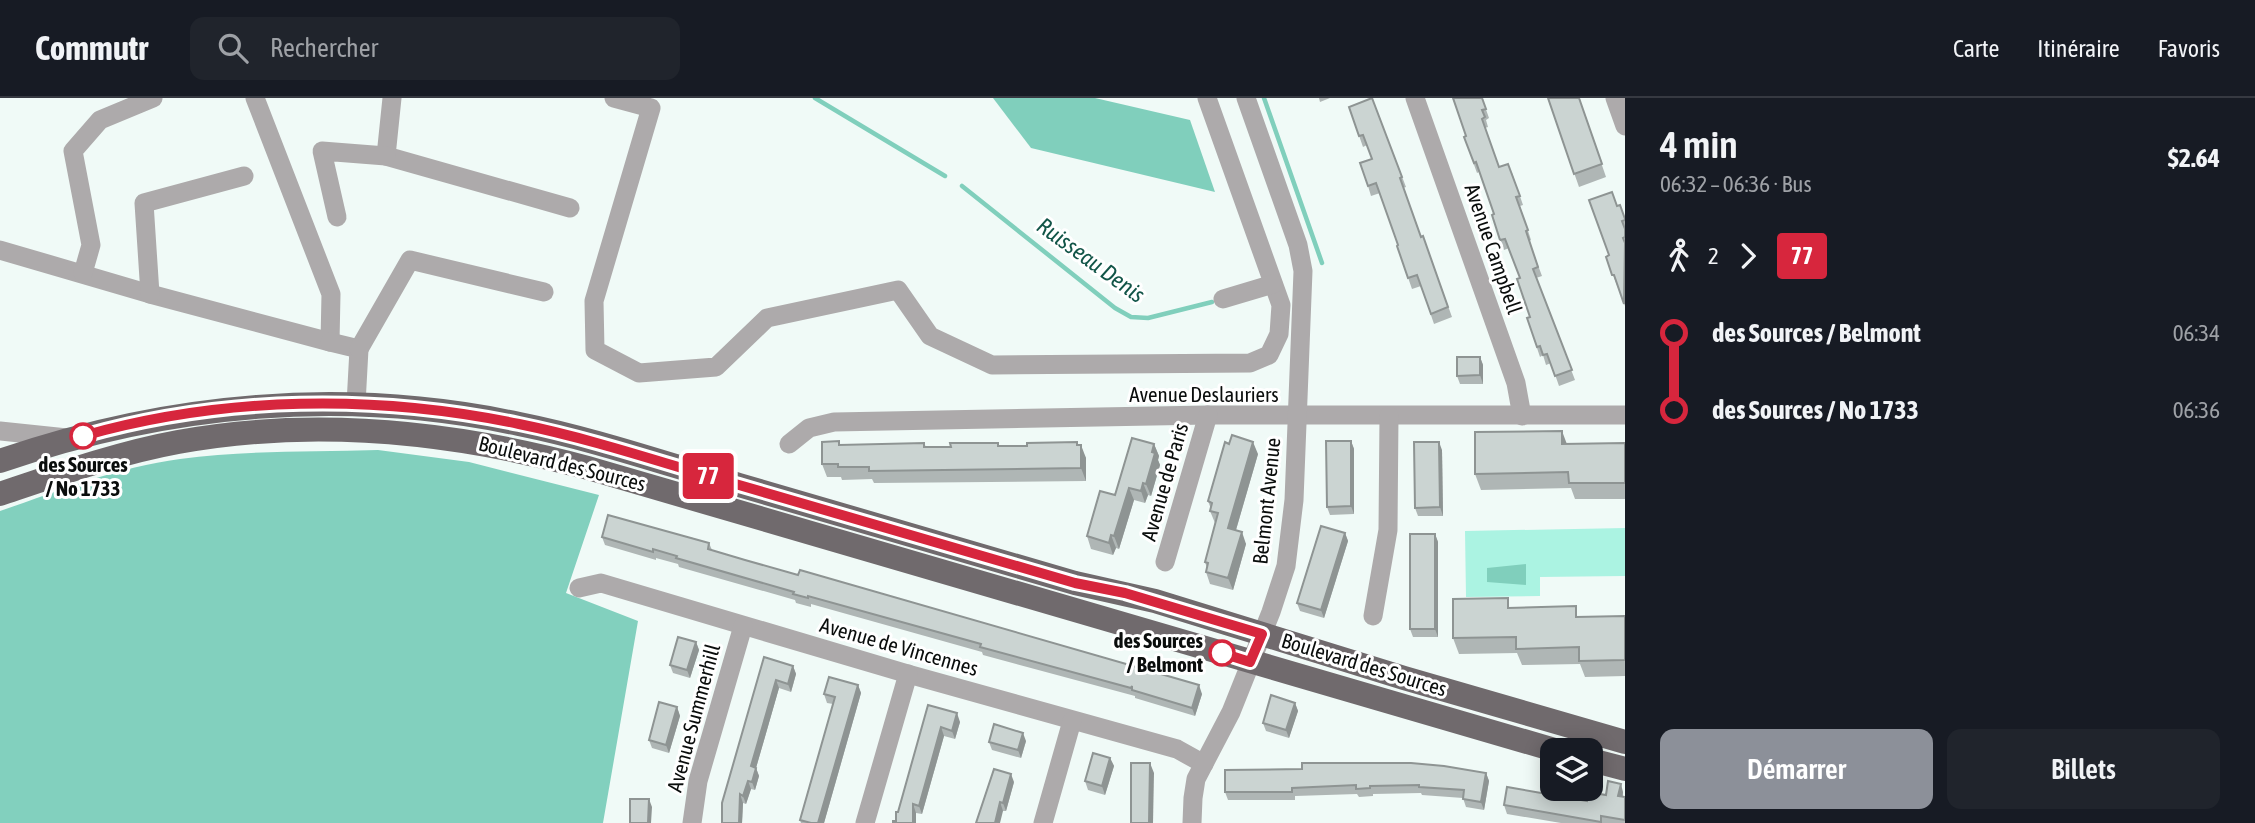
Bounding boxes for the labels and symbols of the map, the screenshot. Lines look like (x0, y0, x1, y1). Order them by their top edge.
street label: Avenue Campbell (1460, 181, 1528, 317)
water label: Ruisseau Denis (1032, 212, 1150, 308)
street label: Avenue Deslauriers (1129, 382, 1279, 406)
street label: Avenue de Paris (1136, 420, 1192, 543)
marker: des Sources / No 1733 (70, 423, 96, 449)
street label: Boulevard des Sources (476, 431, 648, 495)
street label: Belmont Avenue (1247, 436, 1285, 565)
place label: des Sources / No 1733 (38, 452, 128, 500)
line badge: 77 (676, 453, 740, 499)
street label: Avenue de Vincennes (817, 612, 981, 680)
place label: des Sources / Belmont (1113, 628, 1204, 676)
street label: Boulevard des Sources (1279, 628, 1450, 701)
marker: des Sources / Belmont (1209, 640, 1235, 666)
street label: Avenue Summerhill (662, 641, 724, 794)

